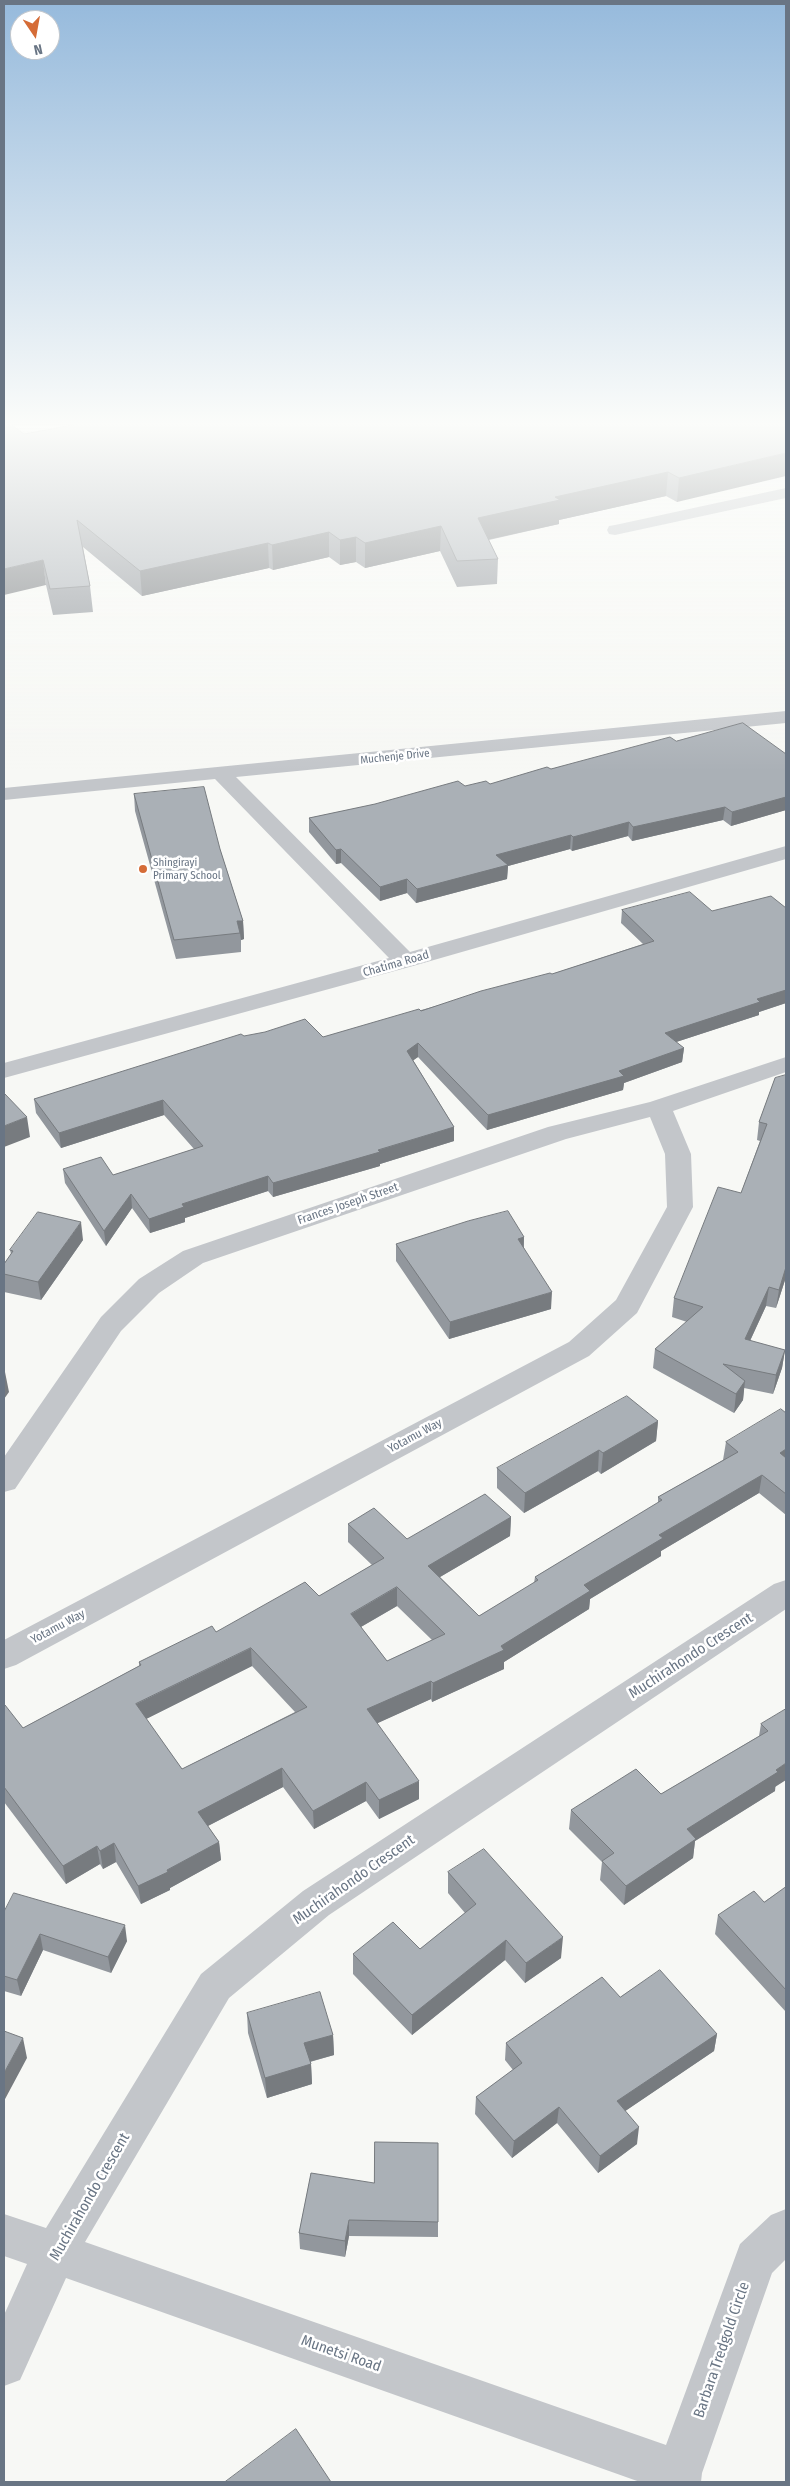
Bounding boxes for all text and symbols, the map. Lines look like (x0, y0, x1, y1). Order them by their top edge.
north arrow (10, 10, 60, 60)
text: N (32, 40, 44, 58)
street label: Muchenje Drive (360, 747, 430, 767)
place label: Shingirayi Primary School (153, 856, 221, 882)
marker: Shingirayi Primary School (137, 863, 149, 875)
street label: Chatima Road (361, 948, 431, 980)
street label: Frances Joseph Street (296, 1180, 400, 1228)
street label: Yotamu Way (385, 1416, 445, 1456)
street label: Yotamu Way (28, 1607, 88, 1647)
street label: Muchirahondo Crescent (626, 1609, 756, 1703)
street label: Muchirahondo Crescent (290, 1831, 418, 1929)
street label: Muchirahondo Crescent (46, 2130, 134, 2264)
street label: Barbara Tredgold Circle (690, 2280, 754, 2420)
street label: Munetsi Road (299, 2332, 383, 2376)

